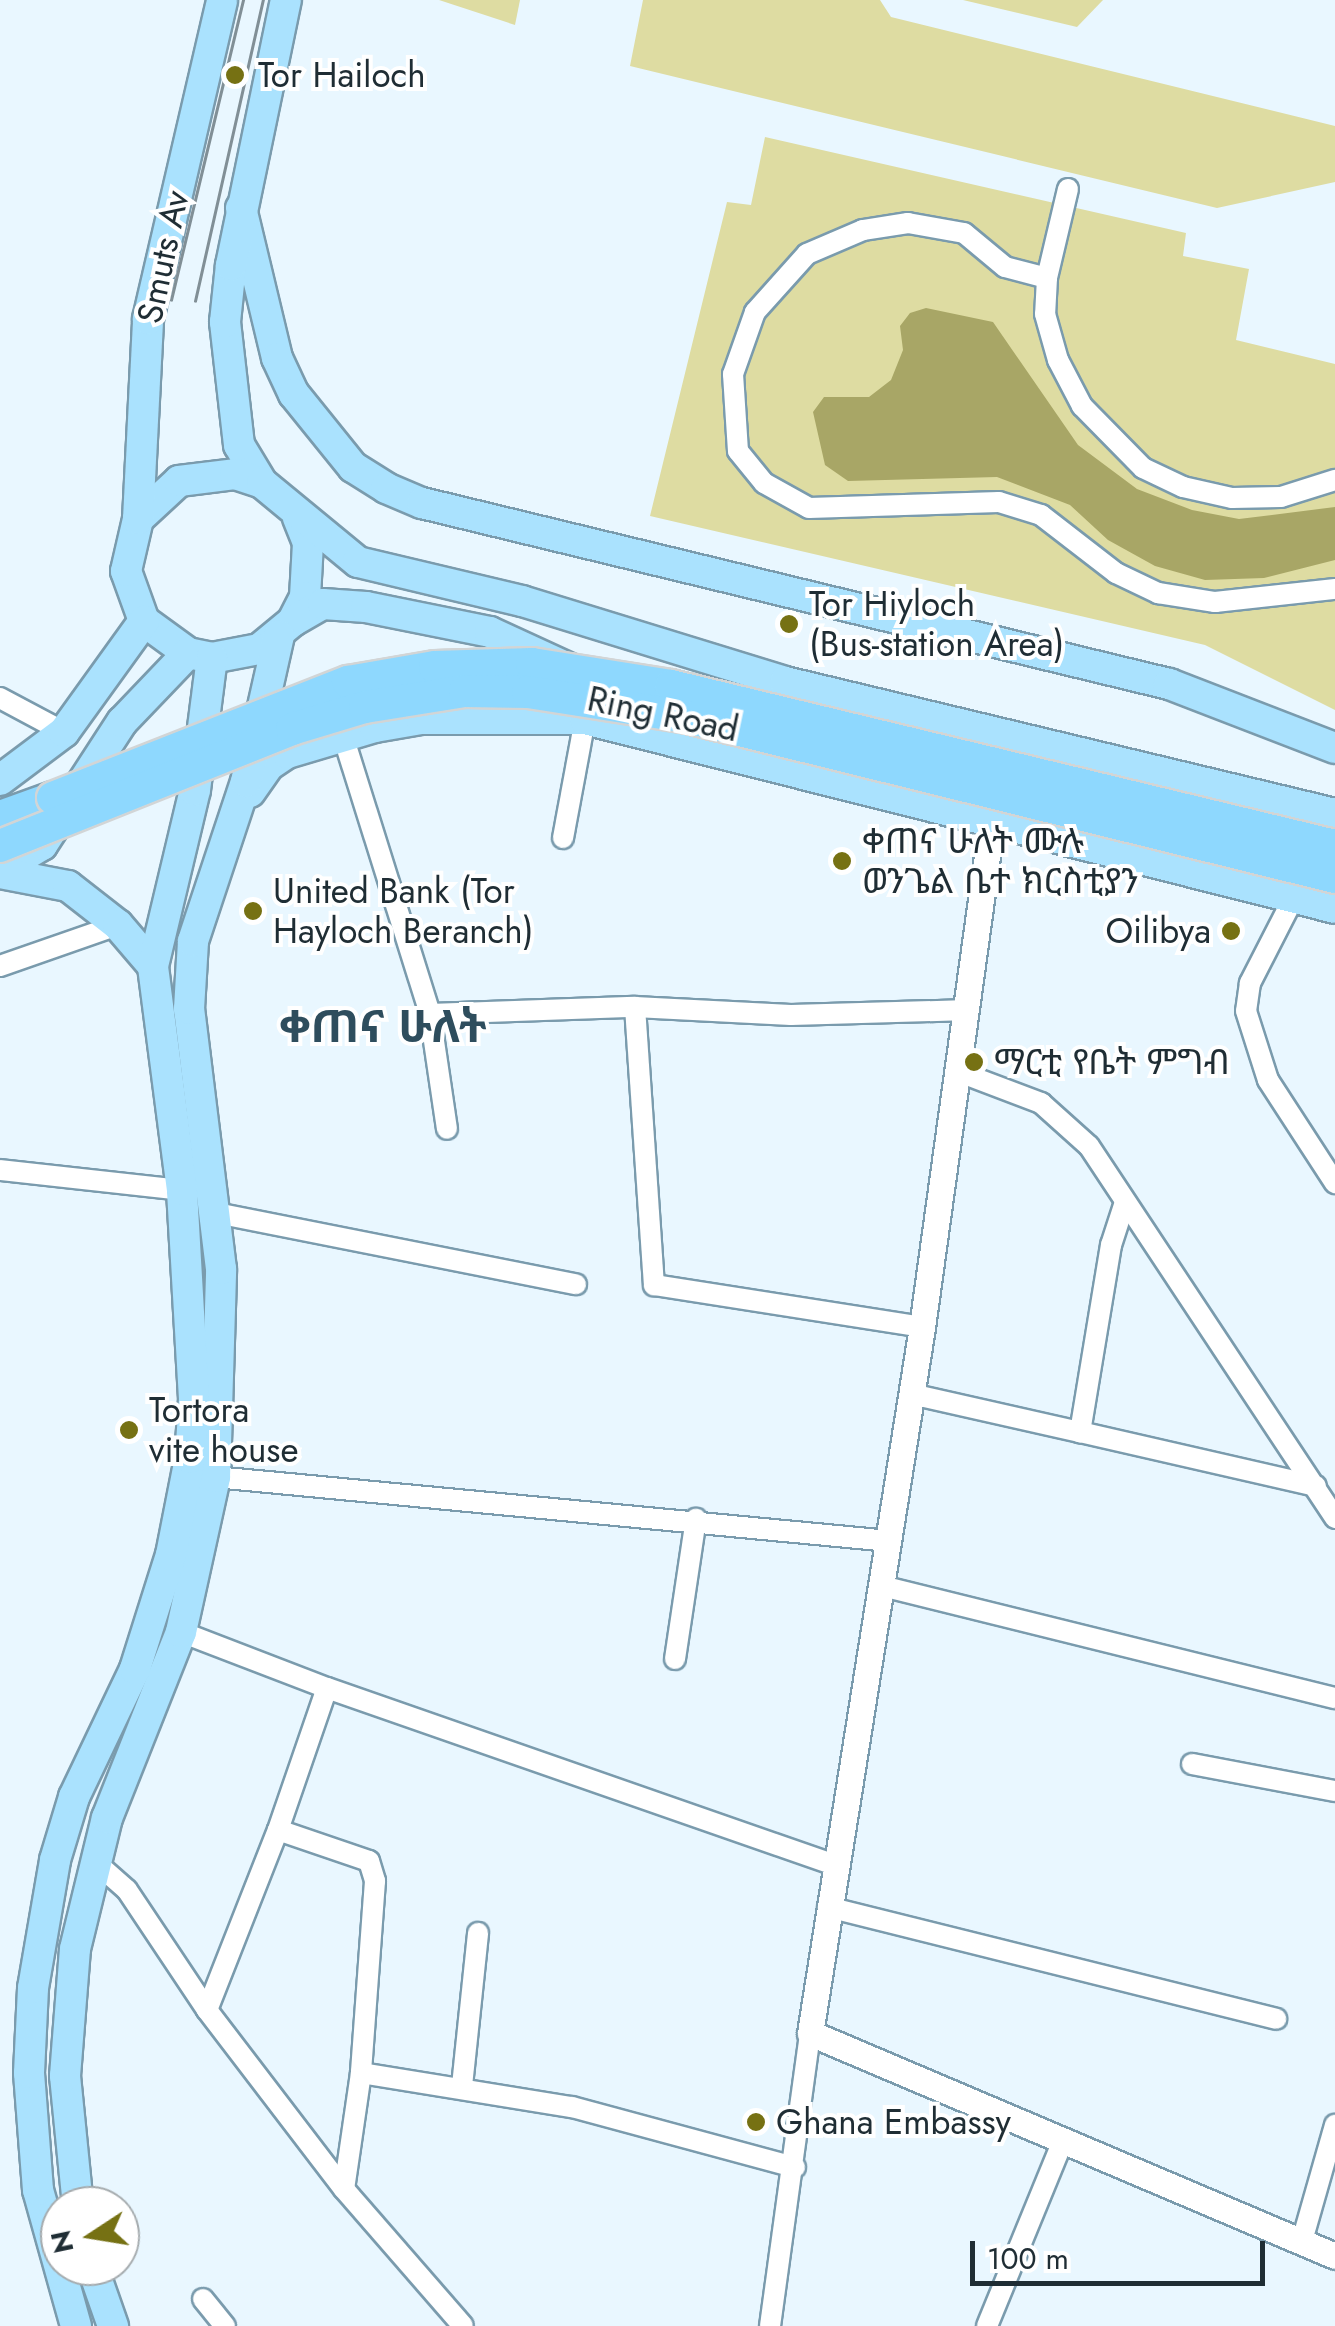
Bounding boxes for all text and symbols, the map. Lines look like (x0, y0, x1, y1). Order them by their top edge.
place label: Tor Hailoch (258, 54, 426, 96)
marker: Tor Hailoch (222, 62, 248, 88)
street label: Smuts Av (128, 187, 198, 327)
place label: Tor Hiyloch (Bus-station Area) (809, 583, 1064, 665)
marker: Tor Hiyloch (Bus-station Area) (778, 613, 800, 635)
street label: Ring Road (584, 678, 742, 750)
place label: ቀጠና ሁለት ሙሉ ወንጌል ቤተ ክርስቲያን (862, 820, 1138, 902)
marker: ቀጠና ሁለት ሙሉ ወንጌል ቤተ ክርስቲያን (831, 850, 853, 872)
place label: United Bank (Tor Hayloch Beranch) (273, 870, 534, 952)
marker: United Bank (Tor Hayloch Beranch) (242, 900, 264, 922)
place label: Oilibya (1105, 910, 1211, 952)
marker: Oilibya (1220, 920, 1242, 942)
district label: ቀጠና ሁለት (279, 1000, 487, 1054)
place label: ማርቲ የቤት ምግብ (994, 1041, 1230, 1083)
marker: ማርቲ የቤት ምግብ (963, 1051, 985, 1073)
place label: Tortora vite house (149, 1389, 298, 1471)
marker: Tortora vite house (118, 1419, 140, 1441)
place label: Ghana Embassy (776, 2101, 1011, 2143)
marker: Ghana Embassy (745, 2111, 767, 2133)
north arrow (40, 2186, 140, 2286)
scale bar (975, 2221, 1270, 2283)
text: N (40, 2227, 84, 2257)
text: 100 m (987, 2237, 1069, 2280)

